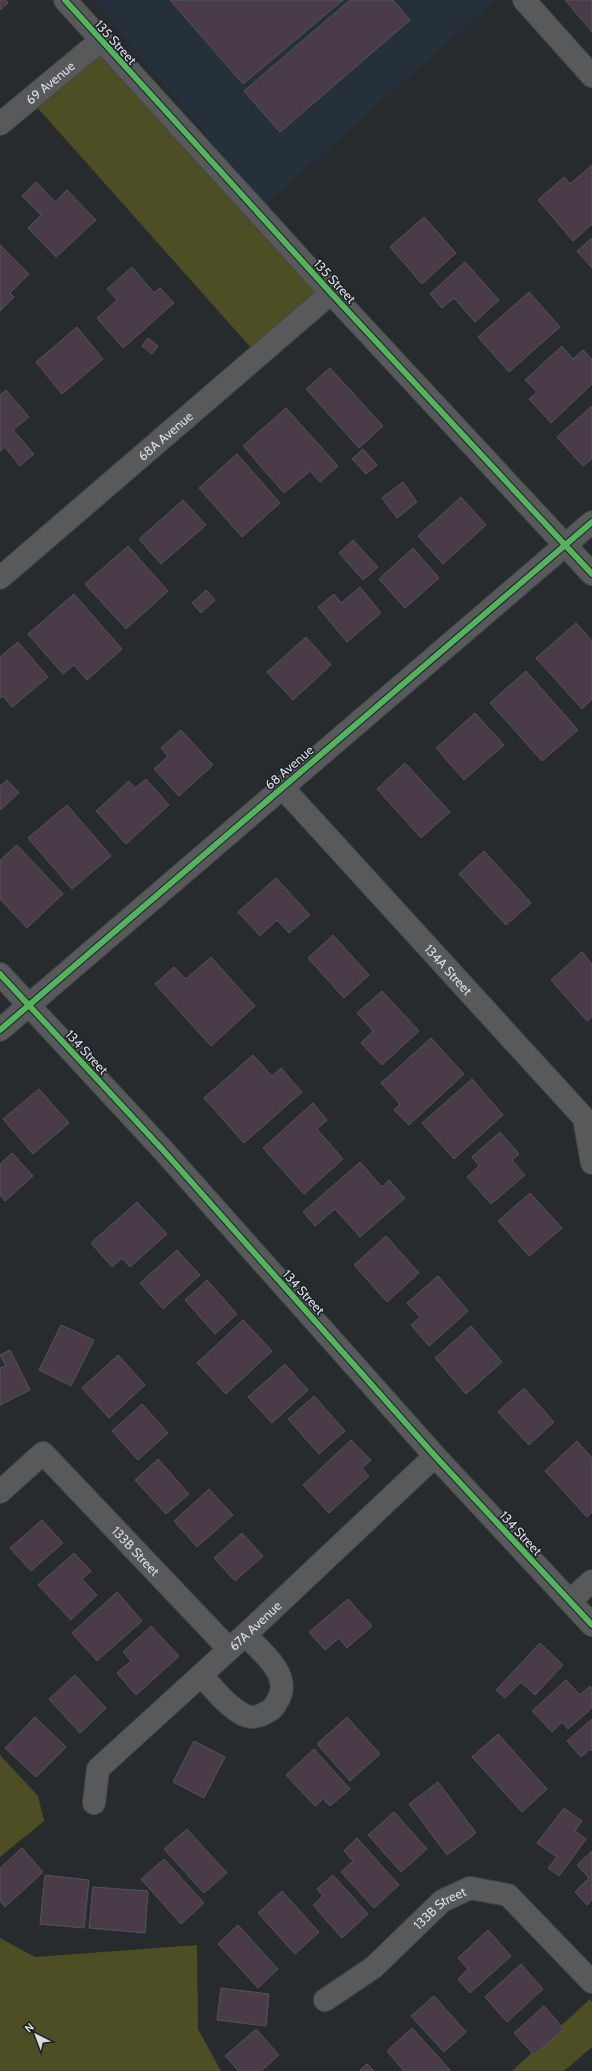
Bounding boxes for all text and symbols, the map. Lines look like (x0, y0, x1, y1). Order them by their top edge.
street label: 135 Street (92, 16, 141, 68)
street label: 69 Avenue (22, 57, 78, 107)
street label: 135 Street (311, 256, 360, 307)
street label: 68A Avenue (134, 407, 196, 464)
street label: 68 Avenue (261, 741, 317, 793)
street label: 134A Street (421, 941, 476, 999)
street label: 134 Street (62, 1026, 112, 1078)
street label: 134 Street (280, 1266, 329, 1318)
street label: 134 Street (496, 1507, 546, 1559)
street label: 133B Street (109, 1523, 164, 1580)
street label: 67A Avenue (226, 1597, 285, 1654)
street label: 133B Street (410, 1883, 469, 1933)
north arrow (16, 2015, 56, 2055)
text: N (22, 2020, 37, 2035)

